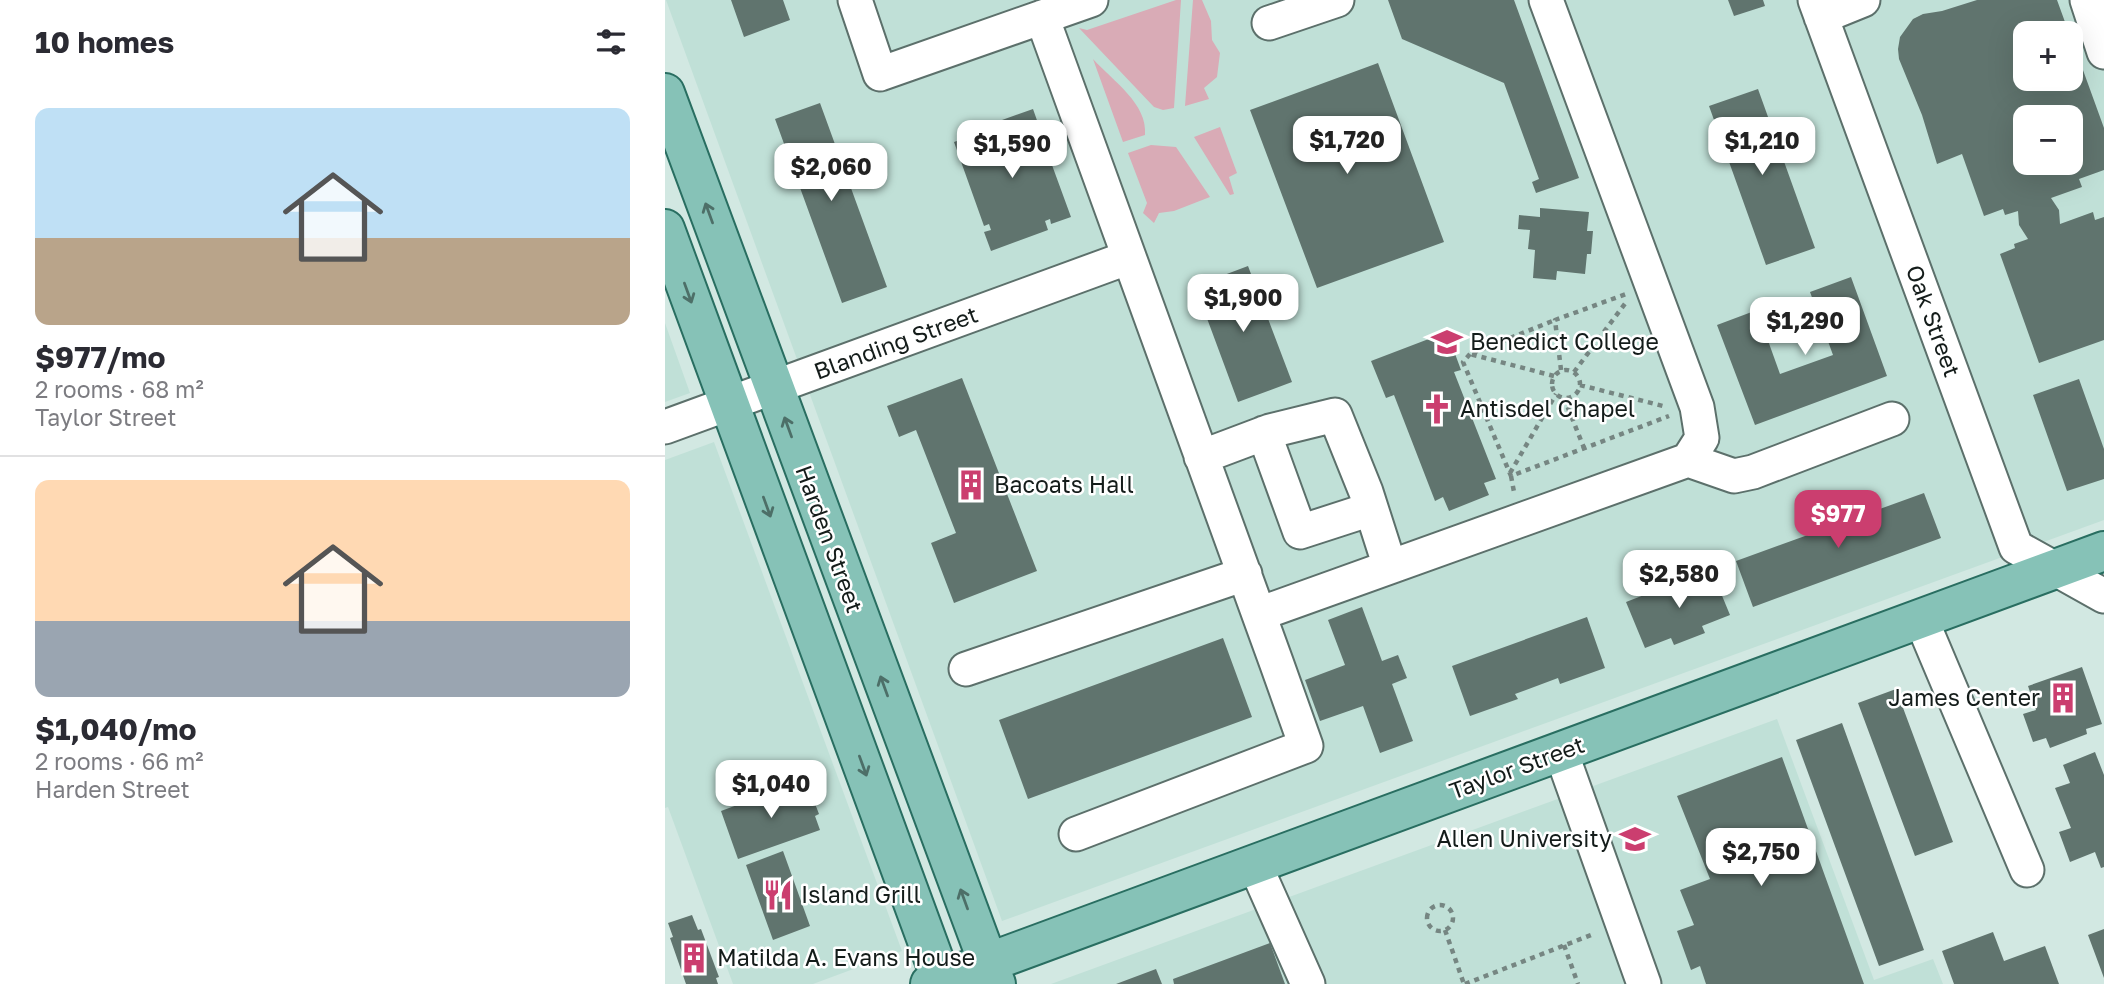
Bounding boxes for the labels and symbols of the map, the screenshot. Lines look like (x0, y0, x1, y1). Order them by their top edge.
pin: $1,720 (1290, 116, 1404, 176)
pin: $1,210 (1705, 118, 1819, 177)
pin: $1,590 (955, 120, 1069, 180)
pin: $2,060 (774, 144, 888, 203)
one-way arrow (702, 203, 714, 225)
street label: Oak Street (1901, 261, 1967, 380)
pin: $1,900 (1186, 274, 1300, 334)
one-way arrow (683, 282, 696, 304)
pin: $1,290 (1748, 298, 1862, 357)
street label: Blanding Street (810, 299, 981, 385)
school or university icon: Benedict College (1430, 325, 1464, 359)
place label: Benedict College (1470, 327, 1659, 355)
church icon: Antisdel Chapel (1420, 392, 1454, 426)
place label: Antisdel Chapel (1460, 394, 1635, 422)
one-way arrow (780, 416, 793, 438)
street label: Harden Street (790, 461, 870, 616)
building icon: Bacoats Hall (954, 468, 988, 502)
place label: Bacoats Hall (994, 470, 1134, 498)
pin: $977 (1797, 490, 1879, 550)
one-way arrow (761, 496, 774, 518)
pin: $2,580 (1622, 550, 1736, 610)
one-way arrow (877, 676, 890, 697)
building icon: James Center (2046, 681, 2080, 715)
place label: James Center (1888, 683, 2040, 711)
street label: Taylor Street (1445, 730, 1588, 804)
one-way arrow (858, 755, 870, 777)
pin: $1,040 (714, 760, 828, 820)
school or university icon: Allen University (1618, 822, 1652, 856)
place label: Allen University (1437, 824, 1612, 852)
pin: $2,750 (1704, 828, 1818, 888)
restaurant icon: Island Grill (761, 878, 795, 912)
place label: Island Grill (801, 880, 921, 908)
one-way arrow (957, 889, 969, 911)
building icon: Matilda A. Evans House (677, 941, 711, 975)
place label: Matilda A. Evans House (717, 943, 975, 971)

